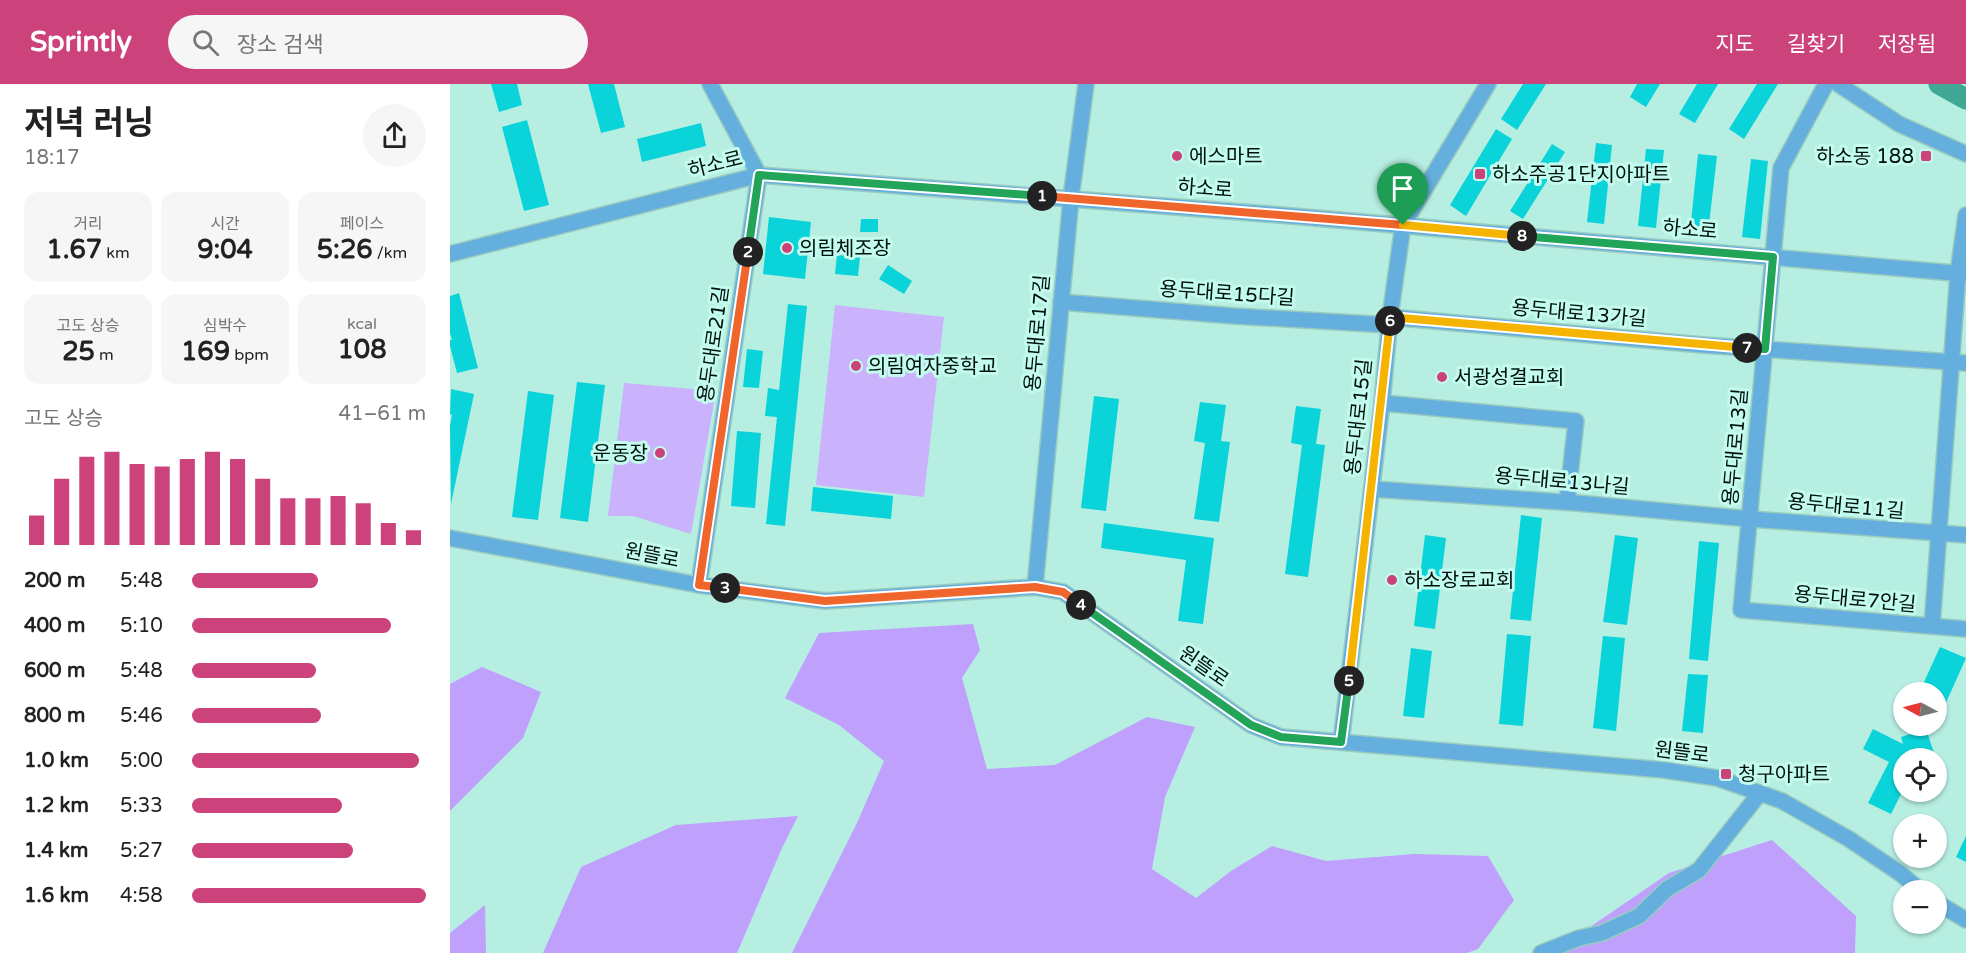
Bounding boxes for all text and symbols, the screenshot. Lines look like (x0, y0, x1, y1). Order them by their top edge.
search box (168, 15, 588, 69)
text: Sprintly (30, 25, 132, 59)
icon: search (189, 26, 222, 59)
text: 장소 검색 (237, 32, 324, 58)
text: 지도 (1715, 32, 1754, 57)
text: 길찾기 (1787, 32, 1845, 57)
text: 저장됨 (1878, 32, 1936, 57)
text: 저녁 러닝 (24, 104, 154, 143)
button: share (363, 104, 426, 167)
place label: 에스마트 (1189, 145, 1263, 169)
place label: 하소동 188 (1816, 145, 1914, 169)
text: 18:17 (24, 146, 79, 170)
street label: 하소로 (686, 147, 745, 183)
marker: 에스마트 (1170, 149, 1184, 163)
marker: 하소동 188 (1919, 149, 1933, 163)
pin (1377, 163, 1428, 225)
place label: 하소주공1단지아파트 (1492, 163, 1670, 187)
marker: 하소주공1단지아파트 (1473, 167, 1487, 181)
icon: arrive (1386, 172, 1419, 205)
street label: 하소로 (1177, 175, 1233, 203)
pin: 1 (1027, 181, 1057, 211)
text: 1 (1037, 186, 1047, 206)
text: 거리 (73, 214, 103, 234)
text: 시간 (210, 214, 240, 234)
text: 페이스 (340, 214, 384, 234)
street label: 하소로 (1661, 216, 1718, 244)
pin: 8 (1507, 221, 1537, 251)
text: 8 (1517, 226, 1527, 246)
text: 1.67 (46, 234, 102, 265)
text: 9:04 (197, 234, 253, 265)
text: 5:26 (317, 234, 373, 265)
pin: 2 (733, 237, 763, 267)
place label: 의림체조장 (799, 237, 891, 261)
marker: 의림체조장 (780, 241, 794, 255)
text: 2 (743, 242, 753, 262)
text: km (102, 243, 130, 263)
text: /km (373, 243, 407, 263)
street label: 용두대로17길 (1021, 274, 1055, 392)
street label: 용두대로15다길 (1158, 277, 1295, 311)
street label: 용두대로21길 (694, 284, 734, 404)
street label: 용두대로13가길 (1510, 296, 1647, 332)
pin: 6 (1375, 306, 1405, 336)
text: 6 (1385, 311, 1395, 331)
text: kcal (347, 314, 377, 334)
text: 고도 상승 (56, 316, 120, 336)
text: 심박수 (203, 316, 247, 336)
pin: 7 (1732, 333, 1762, 363)
text: 108 (338, 334, 386, 365)
text: 25 (62, 336, 95, 367)
text: 169 (181, 336, 230, 367)
text: 7 (1742, 338, 1752, 358)
text: m (95, 345, 114, 365)
text: bpm (230, 345, 269, 365)
place label: 의림여자중학교 (868, 355, 997, 379)
street label: 용두대로15길 (1341, 358, 1377, 477)
marker: 의림여자중학교 (849, 359, 863, 373)
place label: 서광성결교회 (1454, 366, 1564, 390)
marker: 서광성결교회 (1435, 370, 1449, 384)
street label: 용두대로13길 (1719, 388, 1753, 506)
text: 41–61 m (339, 402, 426, 426)
text: 고도 상승 (24, 407, 103, 431)
place label: 운동장 (593, 442, 648, 466)
marker: 운동장 (653, 446, 667, 460)
street label: 용두대로13나길 (1493, 464, 1630, 500)
street label: 용두대로11길 (1787, 490, 1905, 524)
street label: 원뜰로 (622, 539, 681, 573)
text: 200 m (24, 569, 85, 593)
text: 5:48 (120, 569, 163, 593)
place label: 하소장로교회 (1404, 569, 1514, 593)
pin: 3 (710, 573, 740, 603)
marker: 하소장로교회 (1385, 573, 1399, 587)
text: 3 (720, 578, 730, 598)
street label: 용두대로7안길 (1793, 583, 1917, 617)
pin: 4 (1066, 590, 1096, 620)
text: 4 (1076, 595, 1086, 615)
text: 400 m (24, 614, 85, 638)
text: 5:10 (120, 614, 163, 638)
street label: 원뜰로 (1174, 641, 1233, 692)
text: 600 m (24, 659, 85, 683)
text: 5:48 (120, 659, 163, 683)
pin: 5 (1334, 666, 1364, 696)
text: 5 (1344, 671, 1354, 691)
north arrow (1893, 682, 1947, 736)
map controls (1893, 682, 1947, 934)
text: 800 m (24, 704, 85, 728)
text: 5:46 (120, 704, 163, 728)
street label: 원뜰로 (1653, 738, 1711, 768)
button: locate (1893, 748, 1947, 802)
text: 1.0 km (24, 749, 89, 773)
text: 5:00 (120, 749, 163, 773)
place label: 청구아파트 (1738, 763, 1830, 787)
marker: 청구아파트 (1719, 767, 1733, 781)
text: 1.2 km (24, 794, 89, 818)
text: 5:33 (120, 794, 163, 818)
button: + (1893, 814, 1947, 868)
text: 1.4 km (24, 839, 88, 863)
text: 5:27 (120, 839, 163, 863)
button: − (1893, 880, 1947, 934)
text: 1.6 km (24, 884, 89, 908)
text: 4:58 (120, 884, 163, 908)

